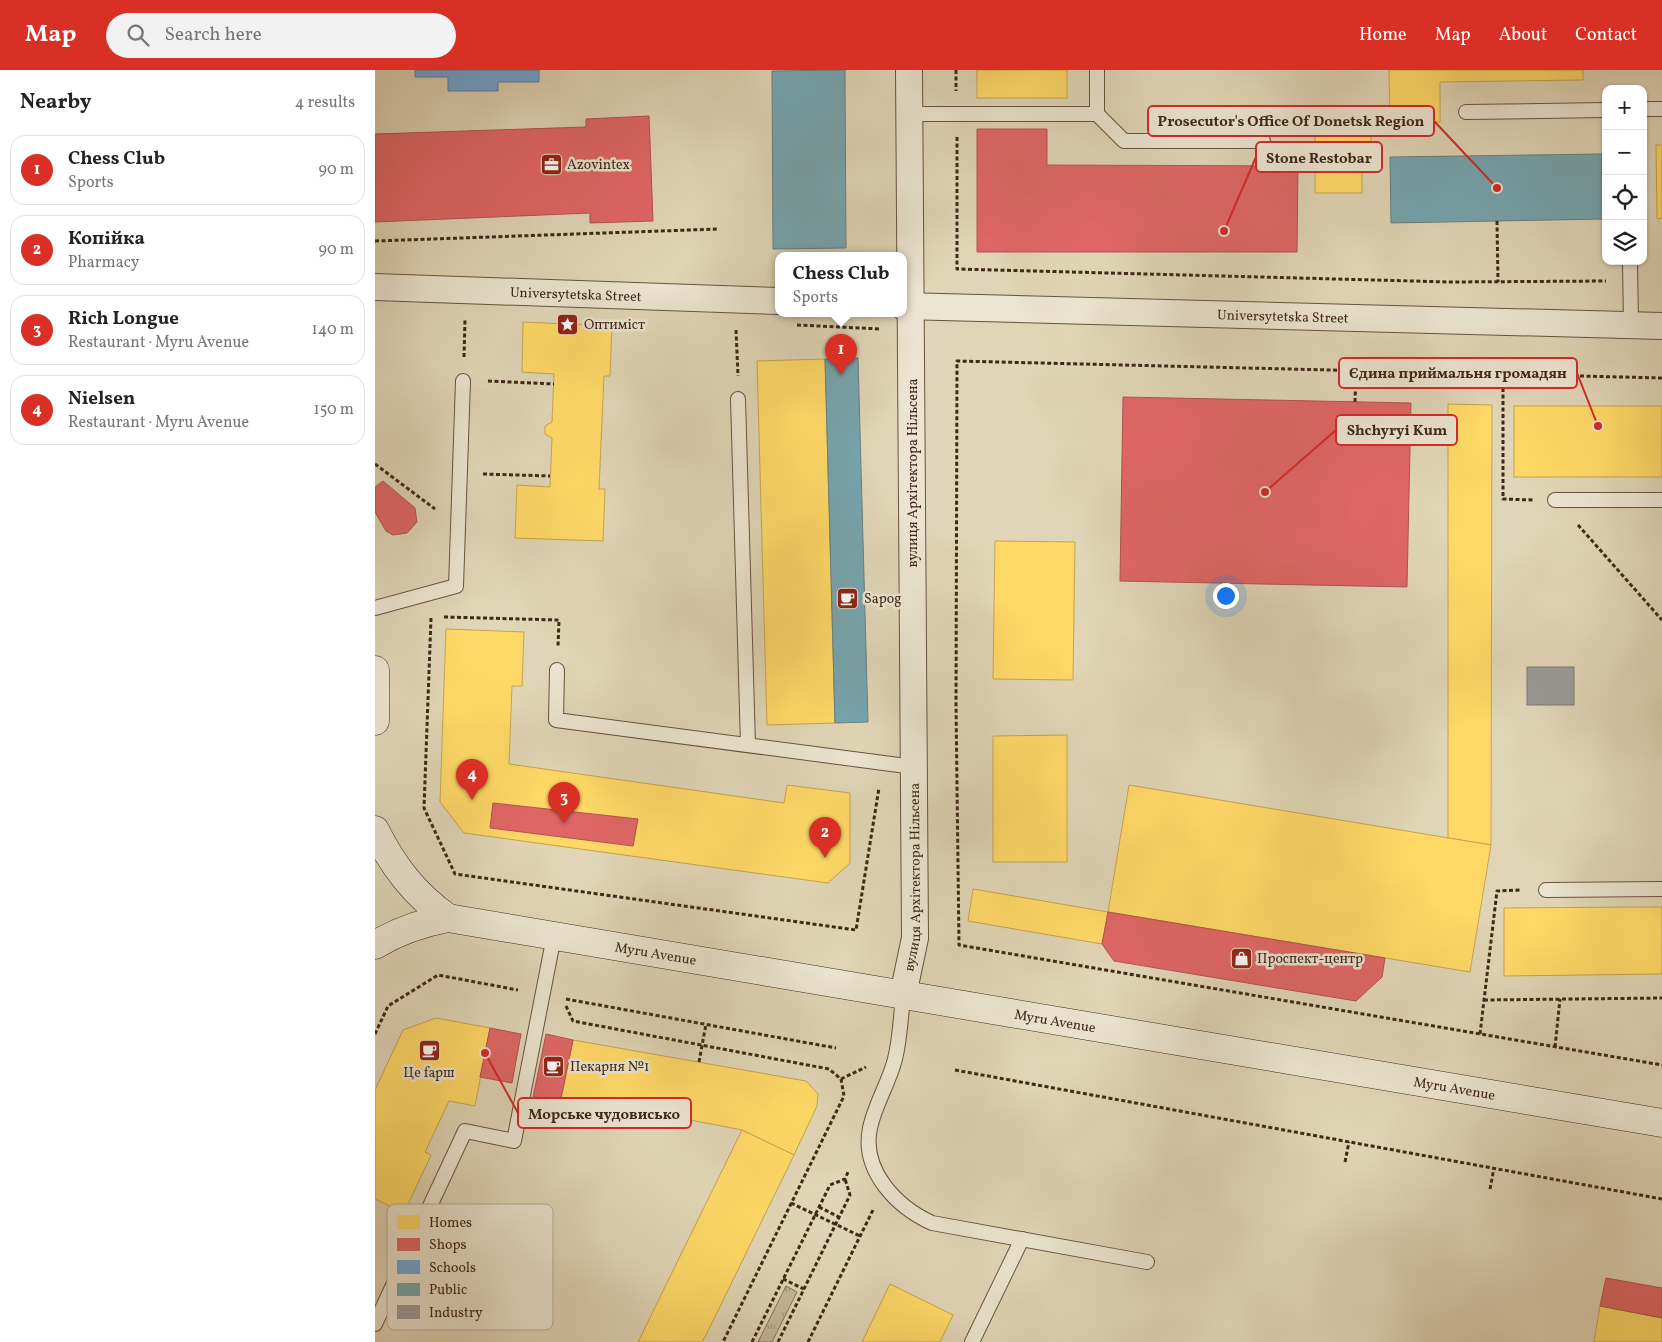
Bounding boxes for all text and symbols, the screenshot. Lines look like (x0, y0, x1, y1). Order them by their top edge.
search box (106, 13, 456, 58)
text: Map (25, 18, 76, 52)
icon: search (124, 21, 152, 49)
text: Search here (164, 22, 262, 48)
text: Home (1359, 23, 1407, 48)
text: Map (1435, 23, 1471, 48)
text: About (1499, 23, 1547, 48)
text: Contact (1575, 23, 1637, 48)
map controls (1602, 85, 1647, 265)
button: + (1602, 85, 1647, 130)
text: Nearby (20, 88, 91, 117)
text: 4 results (295, 92, 355, 114)
callout: Prosecutor's Office Of Donetsk Region (1148, 106, 1434, 136)
text: Prosecutor's Office Of Donetsk Region (1158, 112, 1425, 133)
button: − (1602, 130, 1647, 175)
callout: Stone Restobar (1256, 142, 1382, 172)
text: Chess Club (68, 146, 165, 172)
text: Stone Restobar (1266, 149, 1372, 170)
office icon: Azovintex (539, 152, 563, 176)
place label: Azovintex (567, 156, 630, 175)
text: 1 (34, 159, 40, 181)
text: 90 m (318, 159, 354, 181)
text: Sports (68, 172, 114, 194)
button: locate (1602, 175, 1647, 220)
button: layers (1602, 220, 1647, 265)
text: Копійка (68, 226, 145, 252)
text: 2 (33, 239, 41, 261)
text: 90 m (318, 239, 354, 261)
text: Pharmacy (68, 252, 139, 274)
popup (775, 252, 907, 317)
text: Chess Club (792, 261, 890, 287)
street label: Universytetska Street (510, 284, 642, 307)
text: Sports (792, 287, 838, 309)
text: Rich Longue (68, 306, 179, 332)
street label: Universytetska Street (1217, 306, 1349, 329)
place icon: Оптиміст (556, 312, 580, 336)
place label: Оптиміст (584, 316, 645, 335)
text: 3 (33, 319, 41, 341)
text: 140 m (312, 319, 354, 341)
text: Restaurant · Myru Avenue (68, 332, 249, 354)
pin: 1 (825, 334, 857, 375)
callout: Єдина приймальня громадян (1339, 358, 1577, 388)
text: Єдина приймальня громадян (1349, 364, 1567, 385)
street label: вулиця Архітектора Нільсена (904, 379, 923, 567)
text: Nielsen (68, 386, 135, 412)
text: 4 (32, 399, 42, 421)
text: 150 m (313, 399, 354, 421)
text: Restaurant · Myru Avenue (68, 412, 249, 434)
callout: Shchyryi Kum (1336, 415, 1457, 445)
text: Shchyryi Kum (1347, 421, 1448, 442)
your location (1213, 583, 1239, 609)
cafe icon: Sapog (836, 586, 860, 610)
place label: Sapog (864, 590, 901, 609)
pin: 4 (456, 759, 488, 800)
pin: 3 (548, 782, 580, 823)
street label: вулиця Архітектора Нільсена (900, 783, 926, 973)
pin: 2 (809, 817, 841, 858)
street label: Myru Avenue (613, 938, 698, 971)
shop icon: Проспект-центр (1229, 946, 1253, 970)
place label: Проспект-центр (1257, 950, 1363, 969)
street label: Myru Avenue (1013, 1006, 1097, 1038)
cafe icon: Це fарш (417, 1038, 441, 1062)
cafe icon: Пекарня №1 (542, 1054, 566, 1078)
place label: Пекарня №1 (570, 1058, 649, 1077)
place label: Це fарш (403, 1064, 455, 1083)
street label: Myru Avenue (1412, 1073, 1497, 1106)
callout: Морське чудовисько (518, 1098, 691, 1128)
text: Морське чудовисько (528, 1105, 680, 1126)
legend (387, 1204, 553, 1330)
text: Homes (429, 1214, 472, 1233)
text: Shops (429, 1236, 467, 1255)
text: Schools (429, 1259, 476, 1278)
text: Public (429, 1281, 467, 1300)
text: Industry (429, 1304, 483, 1323)

